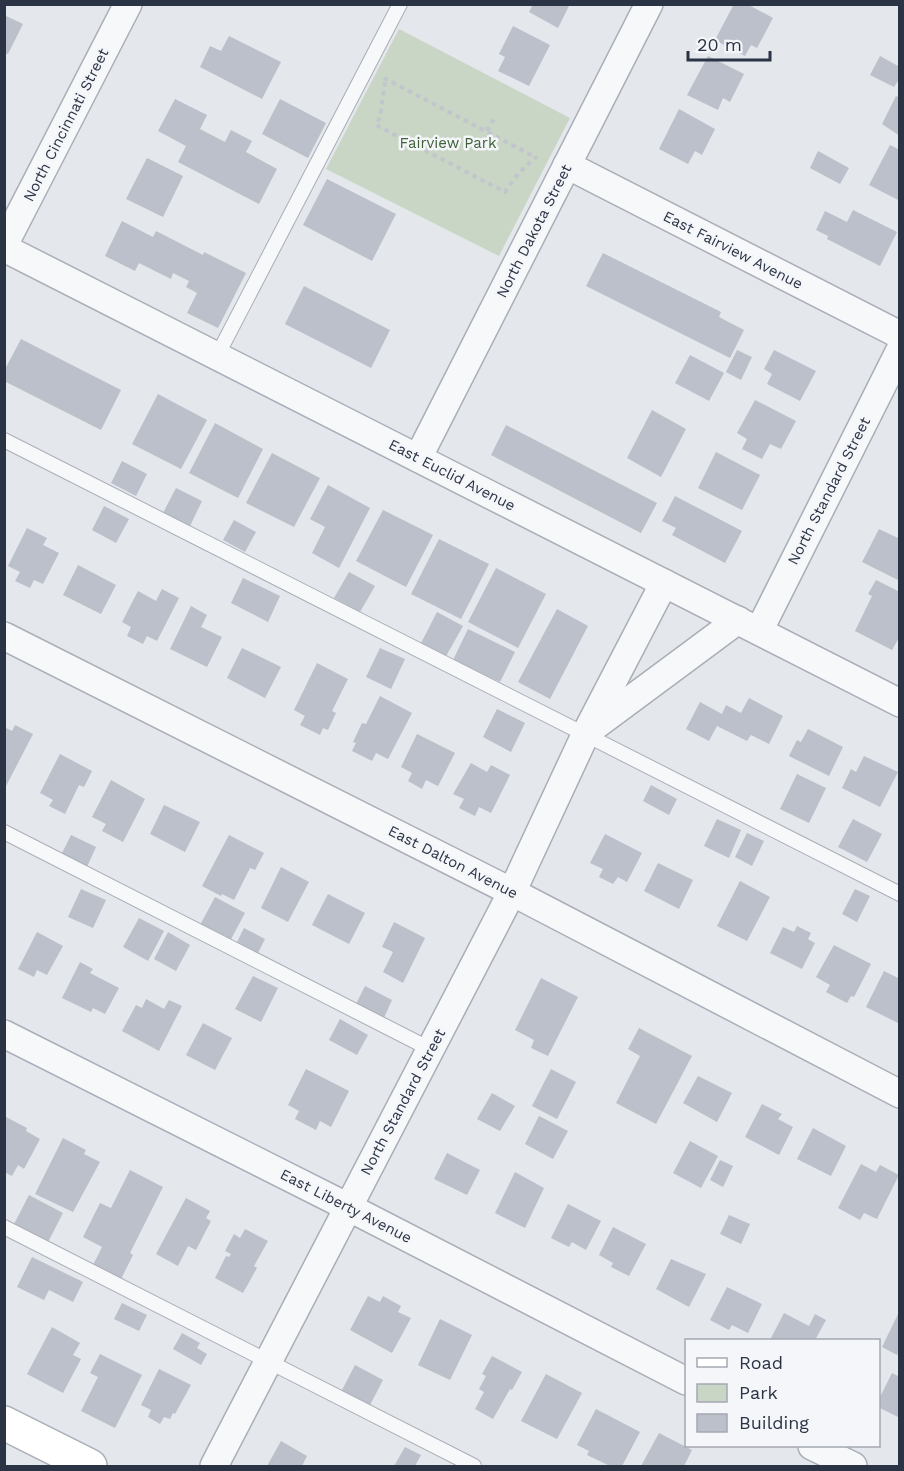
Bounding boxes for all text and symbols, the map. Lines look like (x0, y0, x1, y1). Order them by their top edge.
scale bar (688, 24, 770, 62)
text: 20 m (697, 34, 742, 55)
street label: North Cincinnati Street (20, 45, 113, 205)
park label: Fairview Park (400, 134, 497, 152)
street label: North Dakota Street (493, 161, 576, 301)
street label: East Fairview Avenue (660, 207, 806, 293)
street label: North Standard Street (784, 414, 874, 568)
street label: East Euclid Avenue (386, 435, 518, 515)
street label: East Dalton Avenue (385, 821, 521, 903)
street label: North Standard Street (357, 1025, 450, 1178)
street label: East Liberty Avenue (277, 1165, 415, 1247)
legend (685, 1339, 880, 1447)
text: Road (739, 1352, 783, 1373)
text: Park (739, 1382, 778, 1403)
text: Building (739, 1412, 809, 1433)

